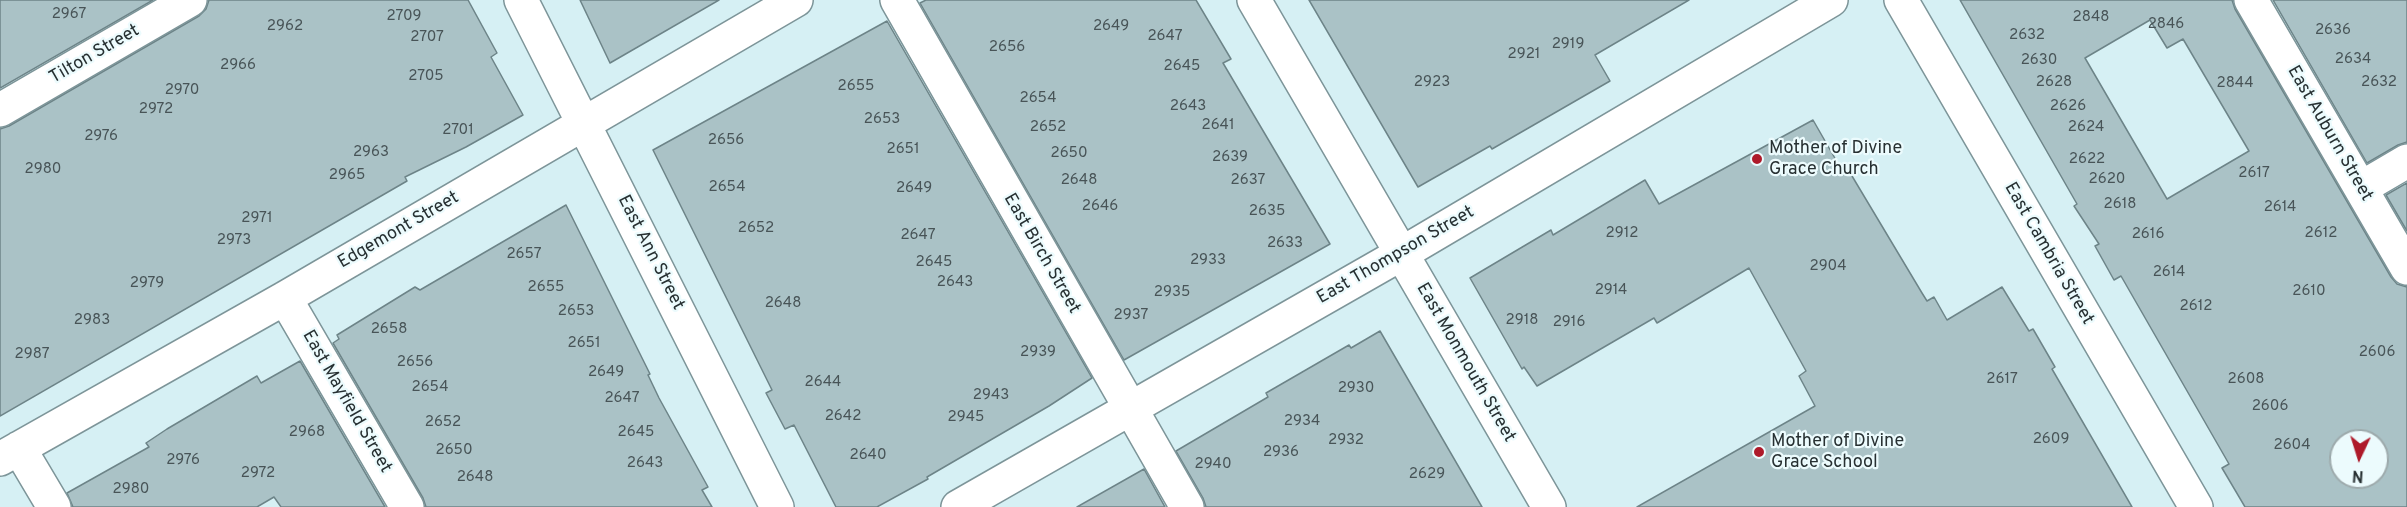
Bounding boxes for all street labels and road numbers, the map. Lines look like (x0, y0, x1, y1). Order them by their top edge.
street label: Tilton Street (46, 21, 144, 89)
street label: East Auburn Street (2281, 62, 2377, 206)
street label: East Cambria Street (1998, 179, 2098, 329)
street label: Edgemont Street (335, 188, 463, 274)
street label: East Birch Street (998, 190, 1084, 318)
street label: East Ann Street (612, 192, 688, 314)
street label: East Thompson Street (1314, 202, 1478, 310)
street label: East Monmouth Street (1411, 280, 1519, 446)
street label: East Mayfield Street (296, 327, 396, 477)

